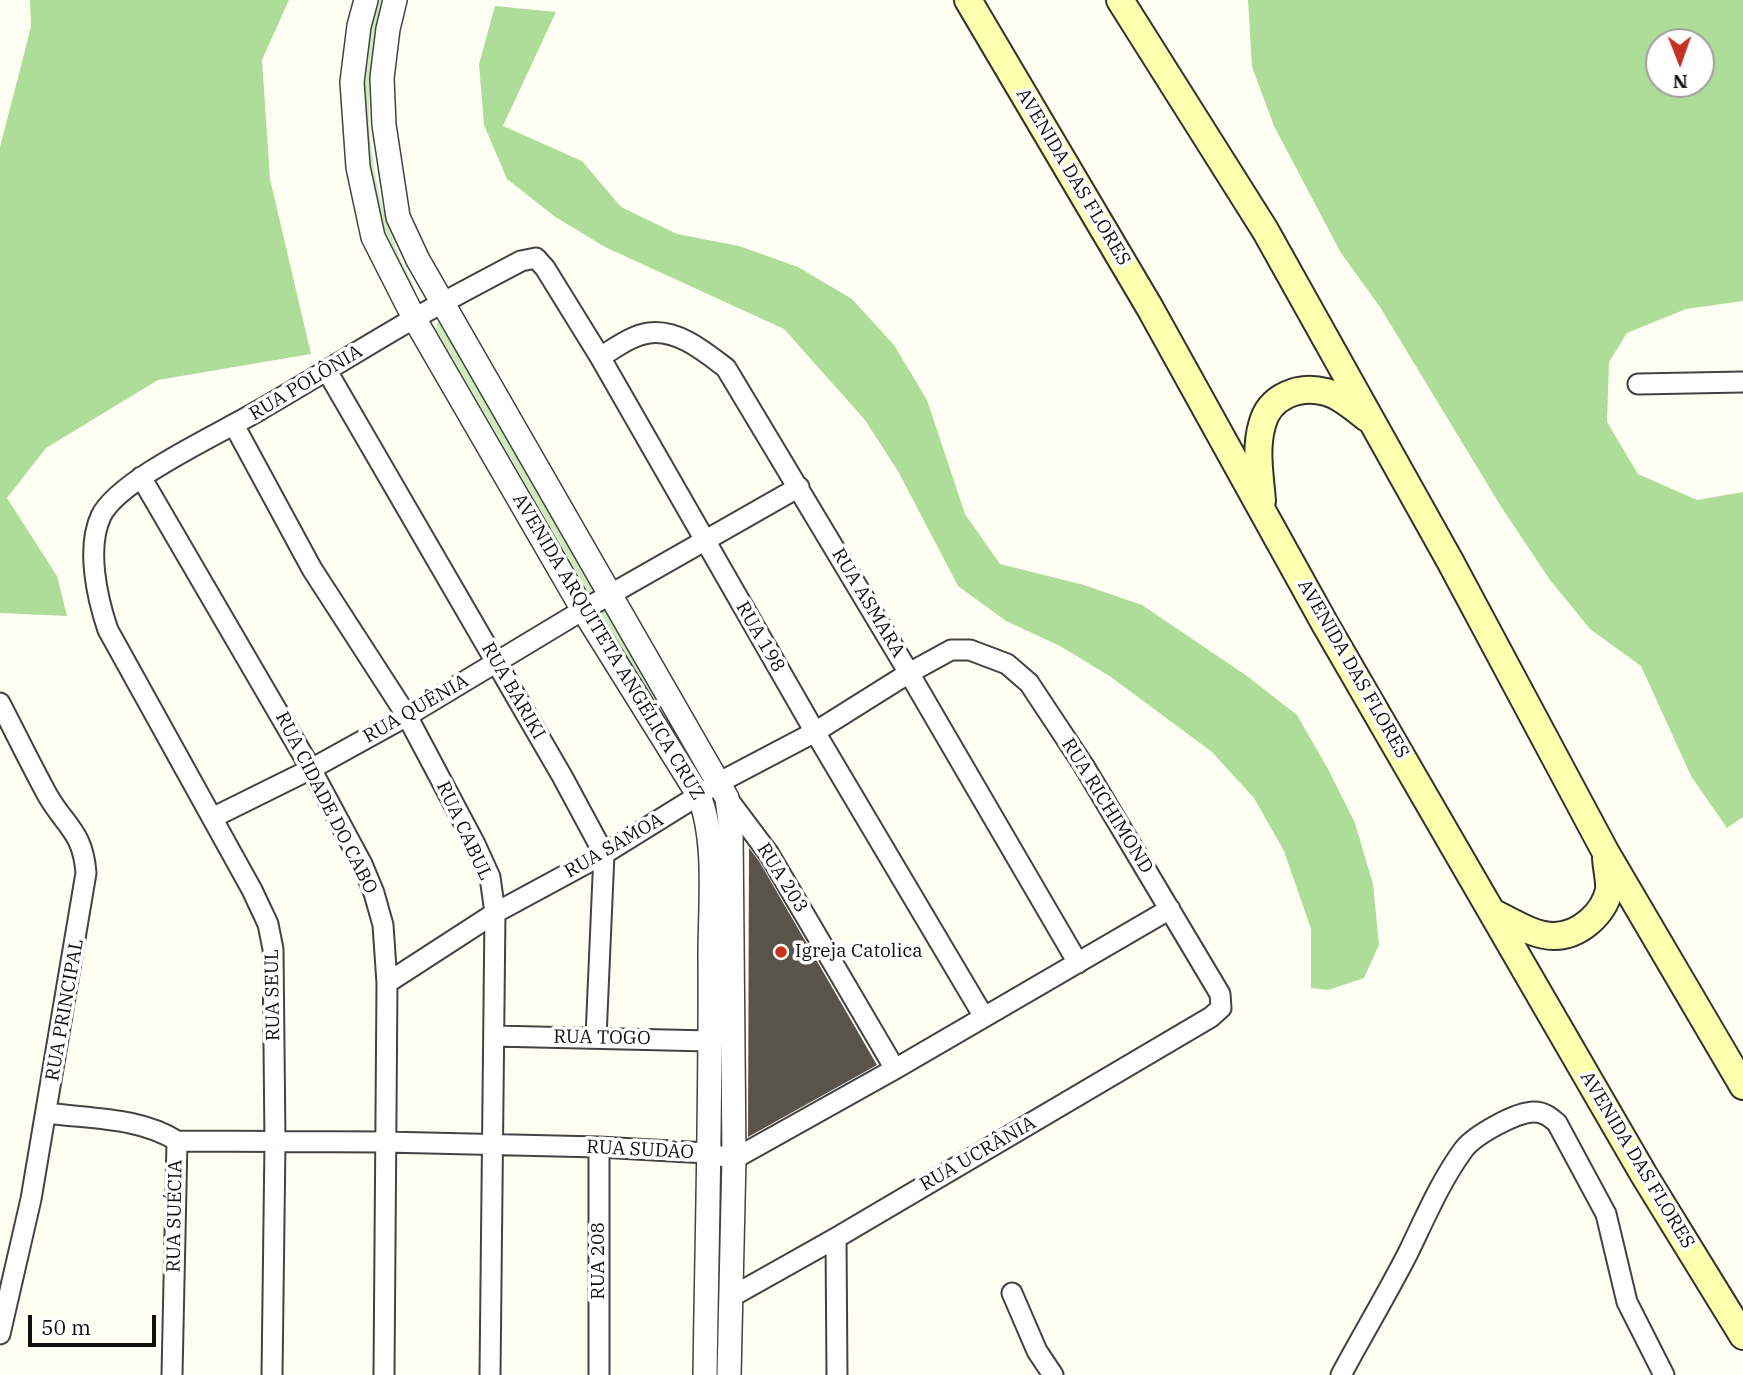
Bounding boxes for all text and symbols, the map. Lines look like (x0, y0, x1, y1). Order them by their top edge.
north arrow (1645, 28, 1715, 98)
text: N (1673, 70, 1688, 94)
street label: AVENIDA DAS FLORES (1011, 84, 1135, 270)
street label: RUA POLÔNIA (245, 340, 367, 426)
street label: AVENIDA ARQUITETA ANGÉLICA CRUZ (507, 490, 709, 804)
street label: RUA ASMARA (826, 544, 910, 662)
street label: AVENIDA DAS FLORES (1292, 575, 1414, 763)
street label: RUA 198 (731, 598, 789, 676)
street label: RUA BARIKI (476, 638, 550, 744)
street label: RUA QUÊNIA (359, 670, 473, 748)
street label: RUA CIDADE DO CABO (270, 708, 382, 898)
street label: RUA RICHIMOND (1056, 734, 1158, 878)
street label: RUA CABUL (431, 778, 497, 884)
street label: RUA SAMOA (561, 809, 667, 883)
street label: RUA 203 (752, 839, 812, 917)
street label: RUA PRINCIPAL (41, 937, 89, 1083)
place label: Igreja Catolica (795, 941, 923, 963)
marker: Igreja Catolica (773, 944, 789, 960)
street label: RUA SEUL (261, 949, 285, 1041)
street label: RUA TOGO (553, 1026, 651, 1050)
street label: AVENIDA DAS FLORES (1575, 1067, 1699, 1253)
street label: RUA UCRÂNIA (916, 1112, 1040, 1196)
street label: RUA SUDÃO (586, 1136, 694, 1164)
street label: RUA SUÉCIA (163, 1159, 187, 1273)
street label: RUA 208 (588, 1222, 610, 1300)
scale bar (32, 1302, 159, 1346)
text: 50 m (41, 1313, 91, 1341)

